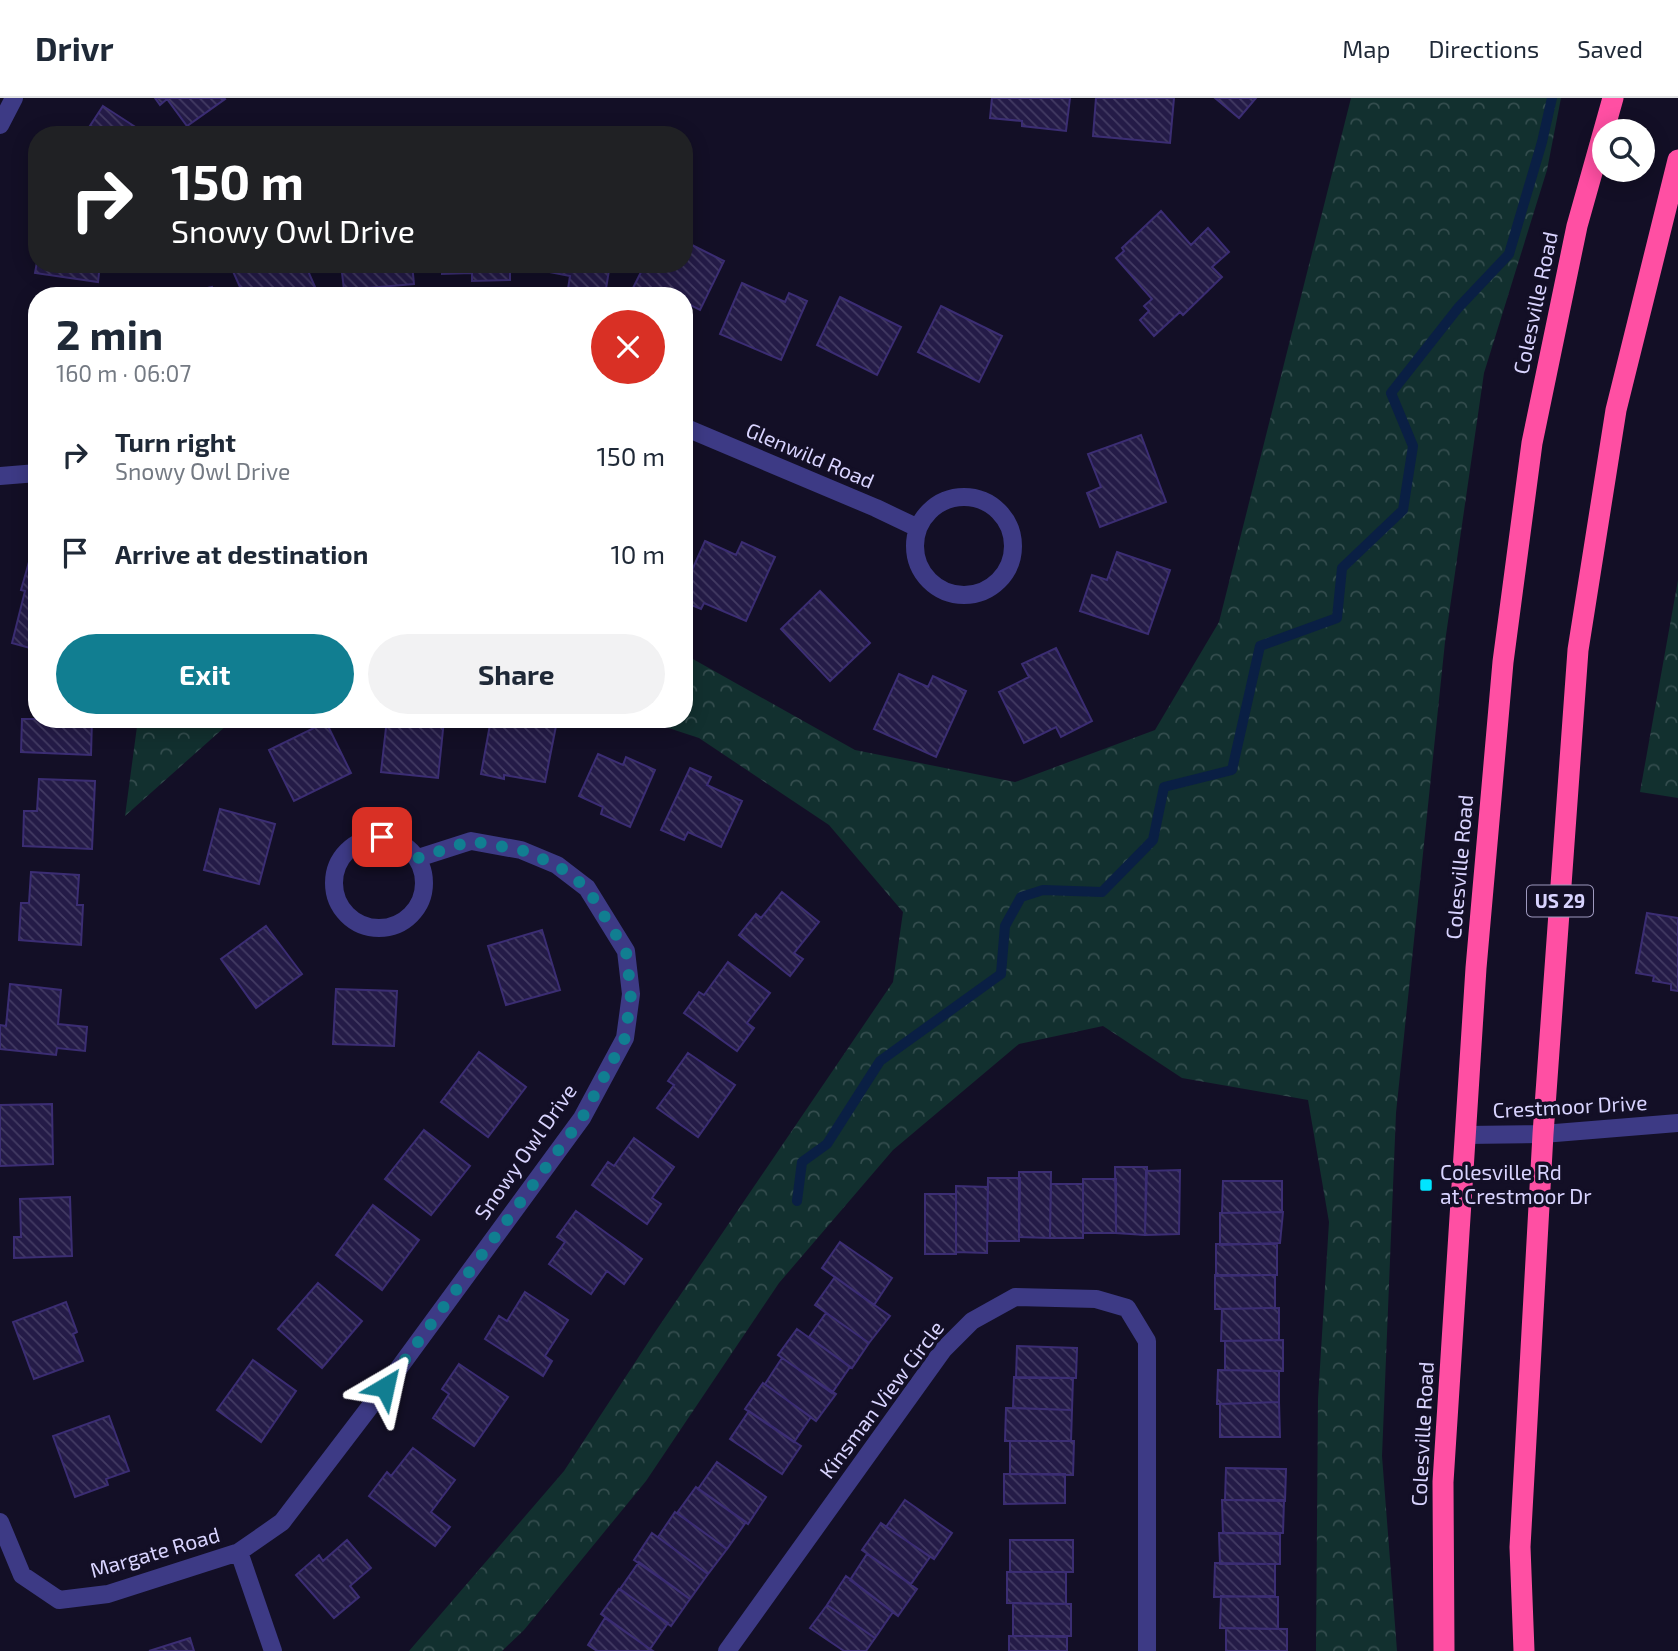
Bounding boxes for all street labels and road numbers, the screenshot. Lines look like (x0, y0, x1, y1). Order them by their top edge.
street label: Colesville Road (1507, 229, 1562, 376)
street label: Glenwild Road (743, 416, 878, 493)
street label: Colesville Road (1440, 793, 1477, 940)
road number: US 29 (1527, 886, 1593, 916)
street label: Snowy Owl Drive (469, 1078, 581, 1224)
street label: Crestmoor Drive (1492, 1089, 1648, 1122)
street label: Kinsman View Circle (813, 1315, 948, 1483)
street label: Colesville Road (1405, 1361, 1438, 1507)
street label: Margate Road (87, 1521, 222, 1582)

